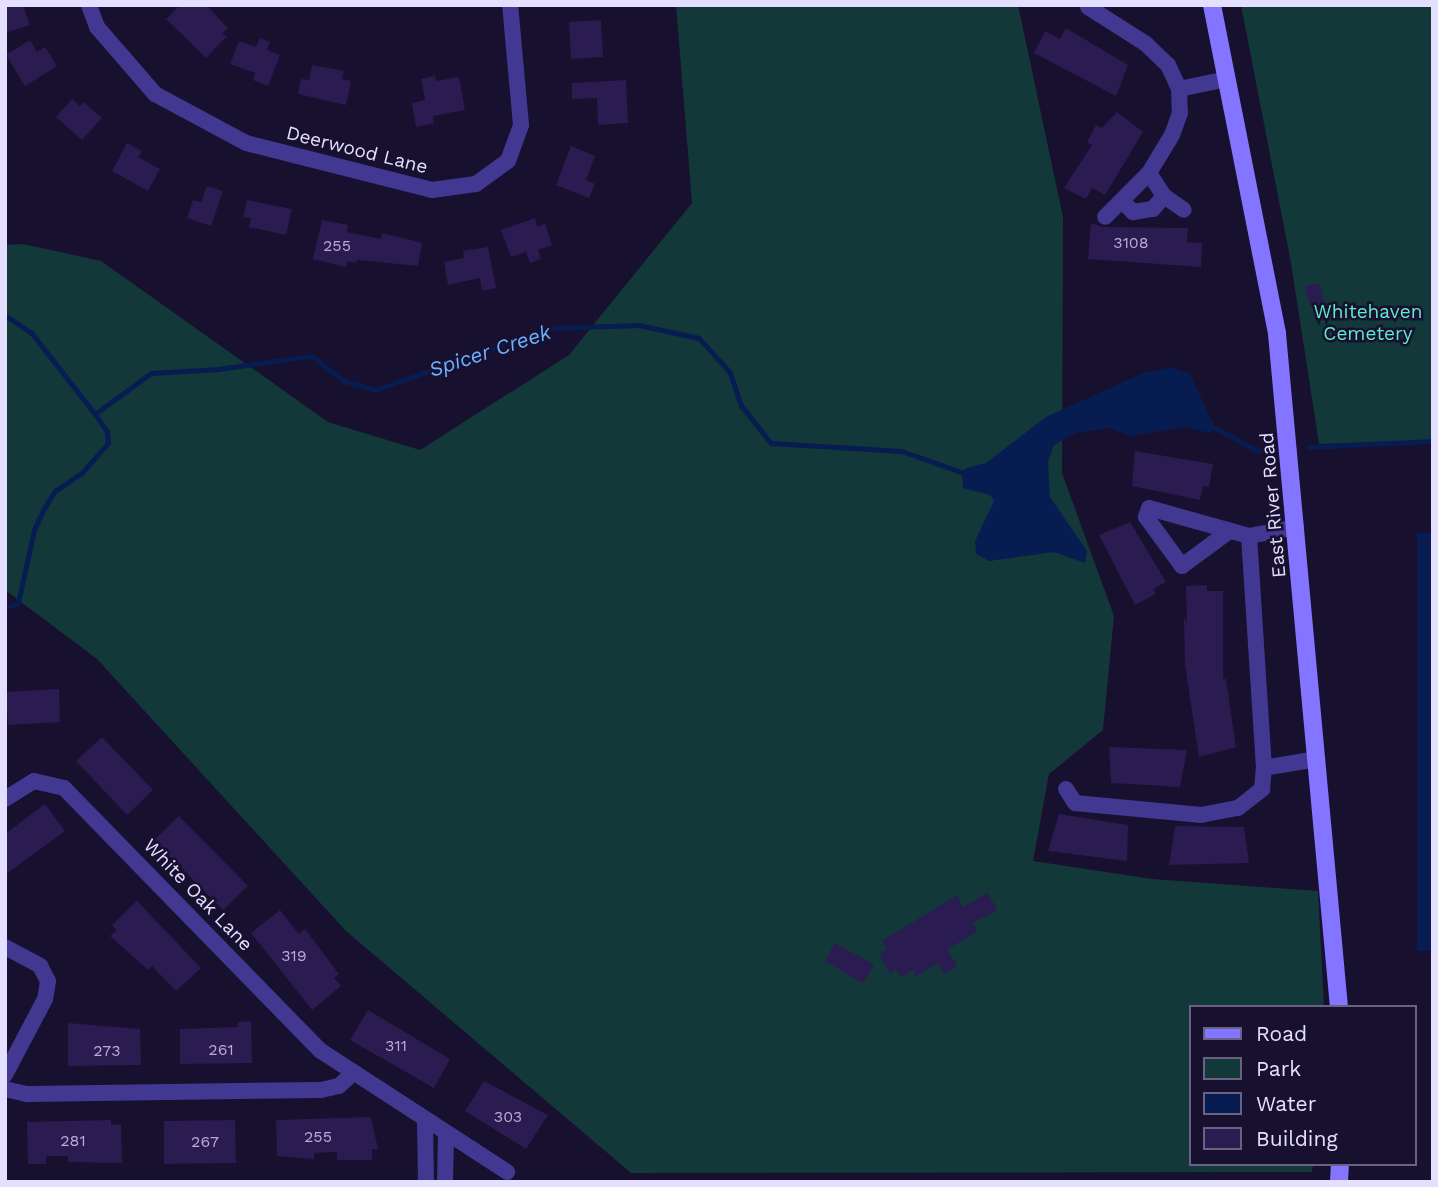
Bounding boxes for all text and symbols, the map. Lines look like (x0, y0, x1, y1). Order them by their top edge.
street label: Deerwood Lane (284, 121, 430, 179)
house number: 3108 (1113, 233, 1149, 253)
house number: 255 (323, 236, 351, 256)
park label: Whitehaven Cemetery (1314, 301, 1422, 345)
water label: Spicer Creek (426, 319, 554, 383)
street label: East River Road (1255, 431, 1291, 579)
street label: White Oak Lane (139, 834, 257, 956)
house number: 319 (281, 946, 307, 966)
legend (1190, 1005, 1417, 1166)
text: Road (1256, 1021, 1307, 1046)
house number: 311 (385, 1036, 407, 1056)
house number: 261 (208, 1040, 234, 1060)
house number: 273 (93, 1041, 121, 1061)
text: Park (1256, 1056, 1301, 1081)
text: Water (1256, 1091, 1316, 1116)
house number: 303 (494, 1107, 522, 1127)
text: Building (1256, 1126, 1338, 1151)
house number: 255 (304, 1127, 332, 1147)
house number: 281 (60, 1131, 86, 1151)
house number: 267 (191, 1132, 219, 1152)

